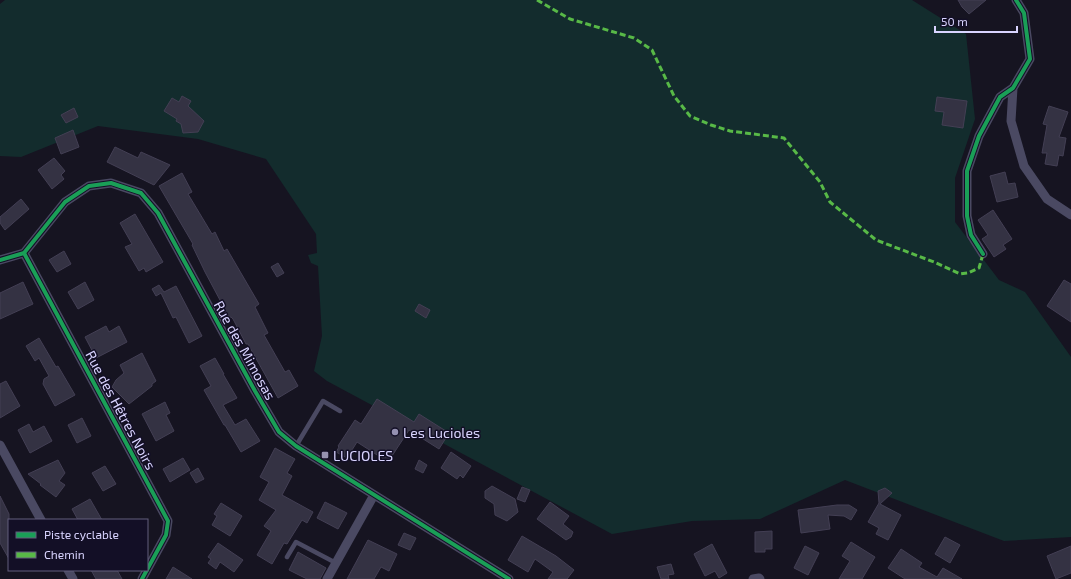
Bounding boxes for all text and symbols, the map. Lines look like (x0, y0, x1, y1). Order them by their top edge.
scale bar (935, 8, 1017, 34)
text: 50 m (941, 14, 968, 28)
street label: Rue des Mimosas (211, 297, 279, 403)
street label: Rue des Hêtres Noirs (82, 348, 160, 472)
place label: Les Lucioles (403, 424, 480, 441)
marker: Les Lucioles (390, 427, 400, 437)
place label: LUCIOLES (333, 447, 393, 464)
marker: LUCIOLES (320, 450, 330, 460)
legend (8, 519, 148, 571)
text: Piste cyclable (44, 527, 119, 541)
text: Chemin (44, 547, 85, 561)

